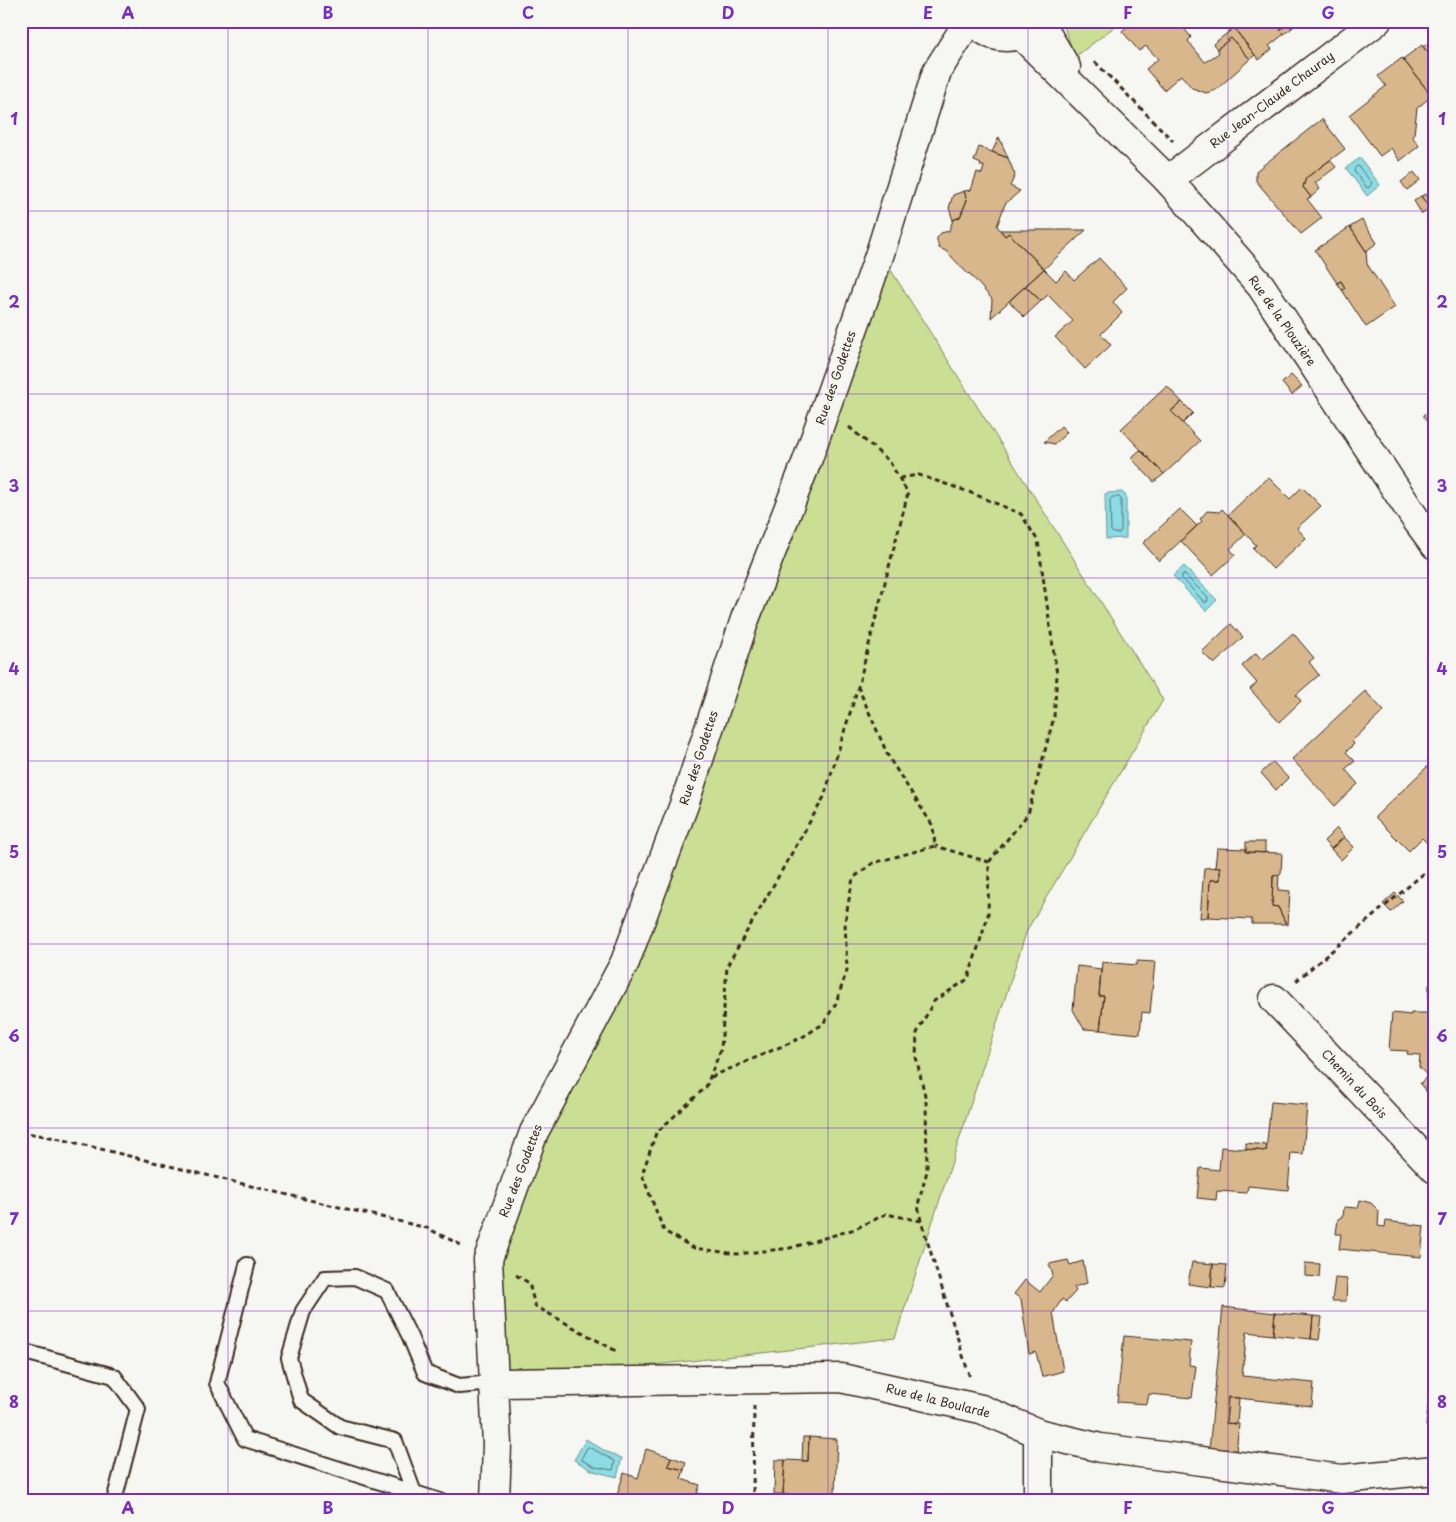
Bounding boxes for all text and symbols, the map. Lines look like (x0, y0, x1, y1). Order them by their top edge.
text: A (122, 0, 135, 24)
text: B (323, 0, 334, 24)
text: C (522, 0, 534, 24)
text: D (722, 0, 734, 24)
text: E (923, 0, 933, 24)
text: F (1123, 0, 1133, 24)
text: G (1321, 0, 1335, 24)
street label: Rue Jean-Claude Chauray (1205, 46, 1337, 152)
text: 1 (10, 106, 18, 130)
text: 1 (1438, 106, 1446, 130)
street label: Rue de la Plouzière (1245, 271, 1321, 370)
text: 2 (8, 289, 20, 313)
text: 2 (1436, 289, 1448, 313)
street label: Rue des Godettes (811, 328, 860, 427)
text: 3 (9, 473, 19, 497)
text: 3 (1437, 473, 1447, 497)
text: 4 (9, 656, 20, 680)
text: 4 (1437, 656, 1448, 680)
street label: Rue des Godettes (674, 708, 722, 807)
text: 5 (9, 839, 19, 863)
text: 5 (1437, 839, 1447, 863)
text: 6 (8, 1023, 20, 1047)
text: 6 (1436, 1023, 1448, 1047)
street label: Chemin du Bois (1318, 1045, 1392, 1122)
street label: Rue des Godettes (494, 1121, 546, 1220)
text: 7 (9, 1206, 19, 1230)
text: 7 (1437, 1206, 1447, 1230)
street label: Rue de la Boularde (884, 1378, 992, 1422)
text: 8 (9, 1389, 19, 1413)
text: 8 (1437, 1389, 1447, 1413)
text: A (122, 1495, 135, 1519)
text: B (323, 1495, 334, 1519)
text: C (522, 1495, 534, 1519)
text: D (722, 1495, 734, 1519)
text: E (923, 1495, 933, 1519)
text: F (1123, 1495, 1133, 1519)
text: G (1321, 1495, 1335, 1519)

